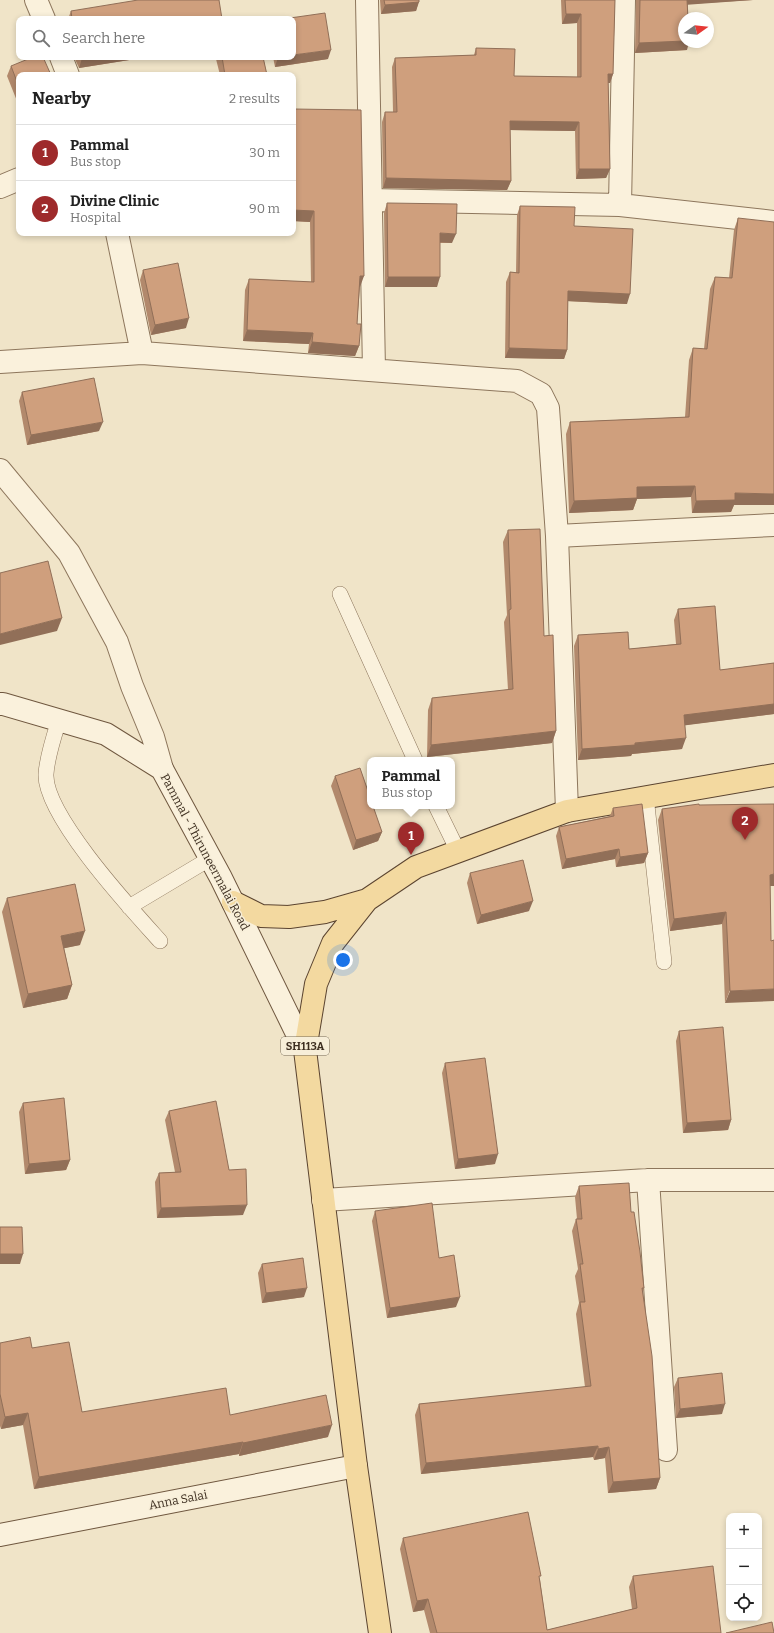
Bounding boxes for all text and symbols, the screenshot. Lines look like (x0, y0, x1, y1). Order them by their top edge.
north arrow (678, 12, 714, 48)
search box (16, 16, 296, 60)
icon: search (30, 27, 52, 49)
text: Search here (62, 29, 145, 47)
text: Nearby (32, 88, 91, 109)
text: 2 results (229, 91, 280, 106)
text: Pammal (70, 136, 129, 154)
text: 1 (42, 145, 48, 160)
text: 30 m (249, 145, 280, 160)
text: Bus stop (70, 154, 121, 169)
text: Divine Clinic (70, 192, 159, 210)
text: 2 (41, 201, 49, 216)
text: 90 m (249, 201, 280, 216)
text: Hospital (70, 210, 121, 225)
popup (367, 757, 455, 809)
text: Pammal (382, 767, 440, 785)
street label: Pammal - Thiruneermalai Road (158, 771, 252, 933)
text: Bus stop (382, 785, 433, 800)
pin: 2 (732, 807, 758, 840)
pin: 1 (398, 822, 424, 855)
your location (333, 950, 353, 970)
road number: SH113A (281, 1037, 329, 1055)
street label: Anna Salai (148, 1487, 209, 1513)
map controls (726, 1513, 762, 1621)
button: + (726, 1513, 762, 1549)
button: − (726, 1549, 762, 1585)
button: locate (726, 1585, 762, 1621)

